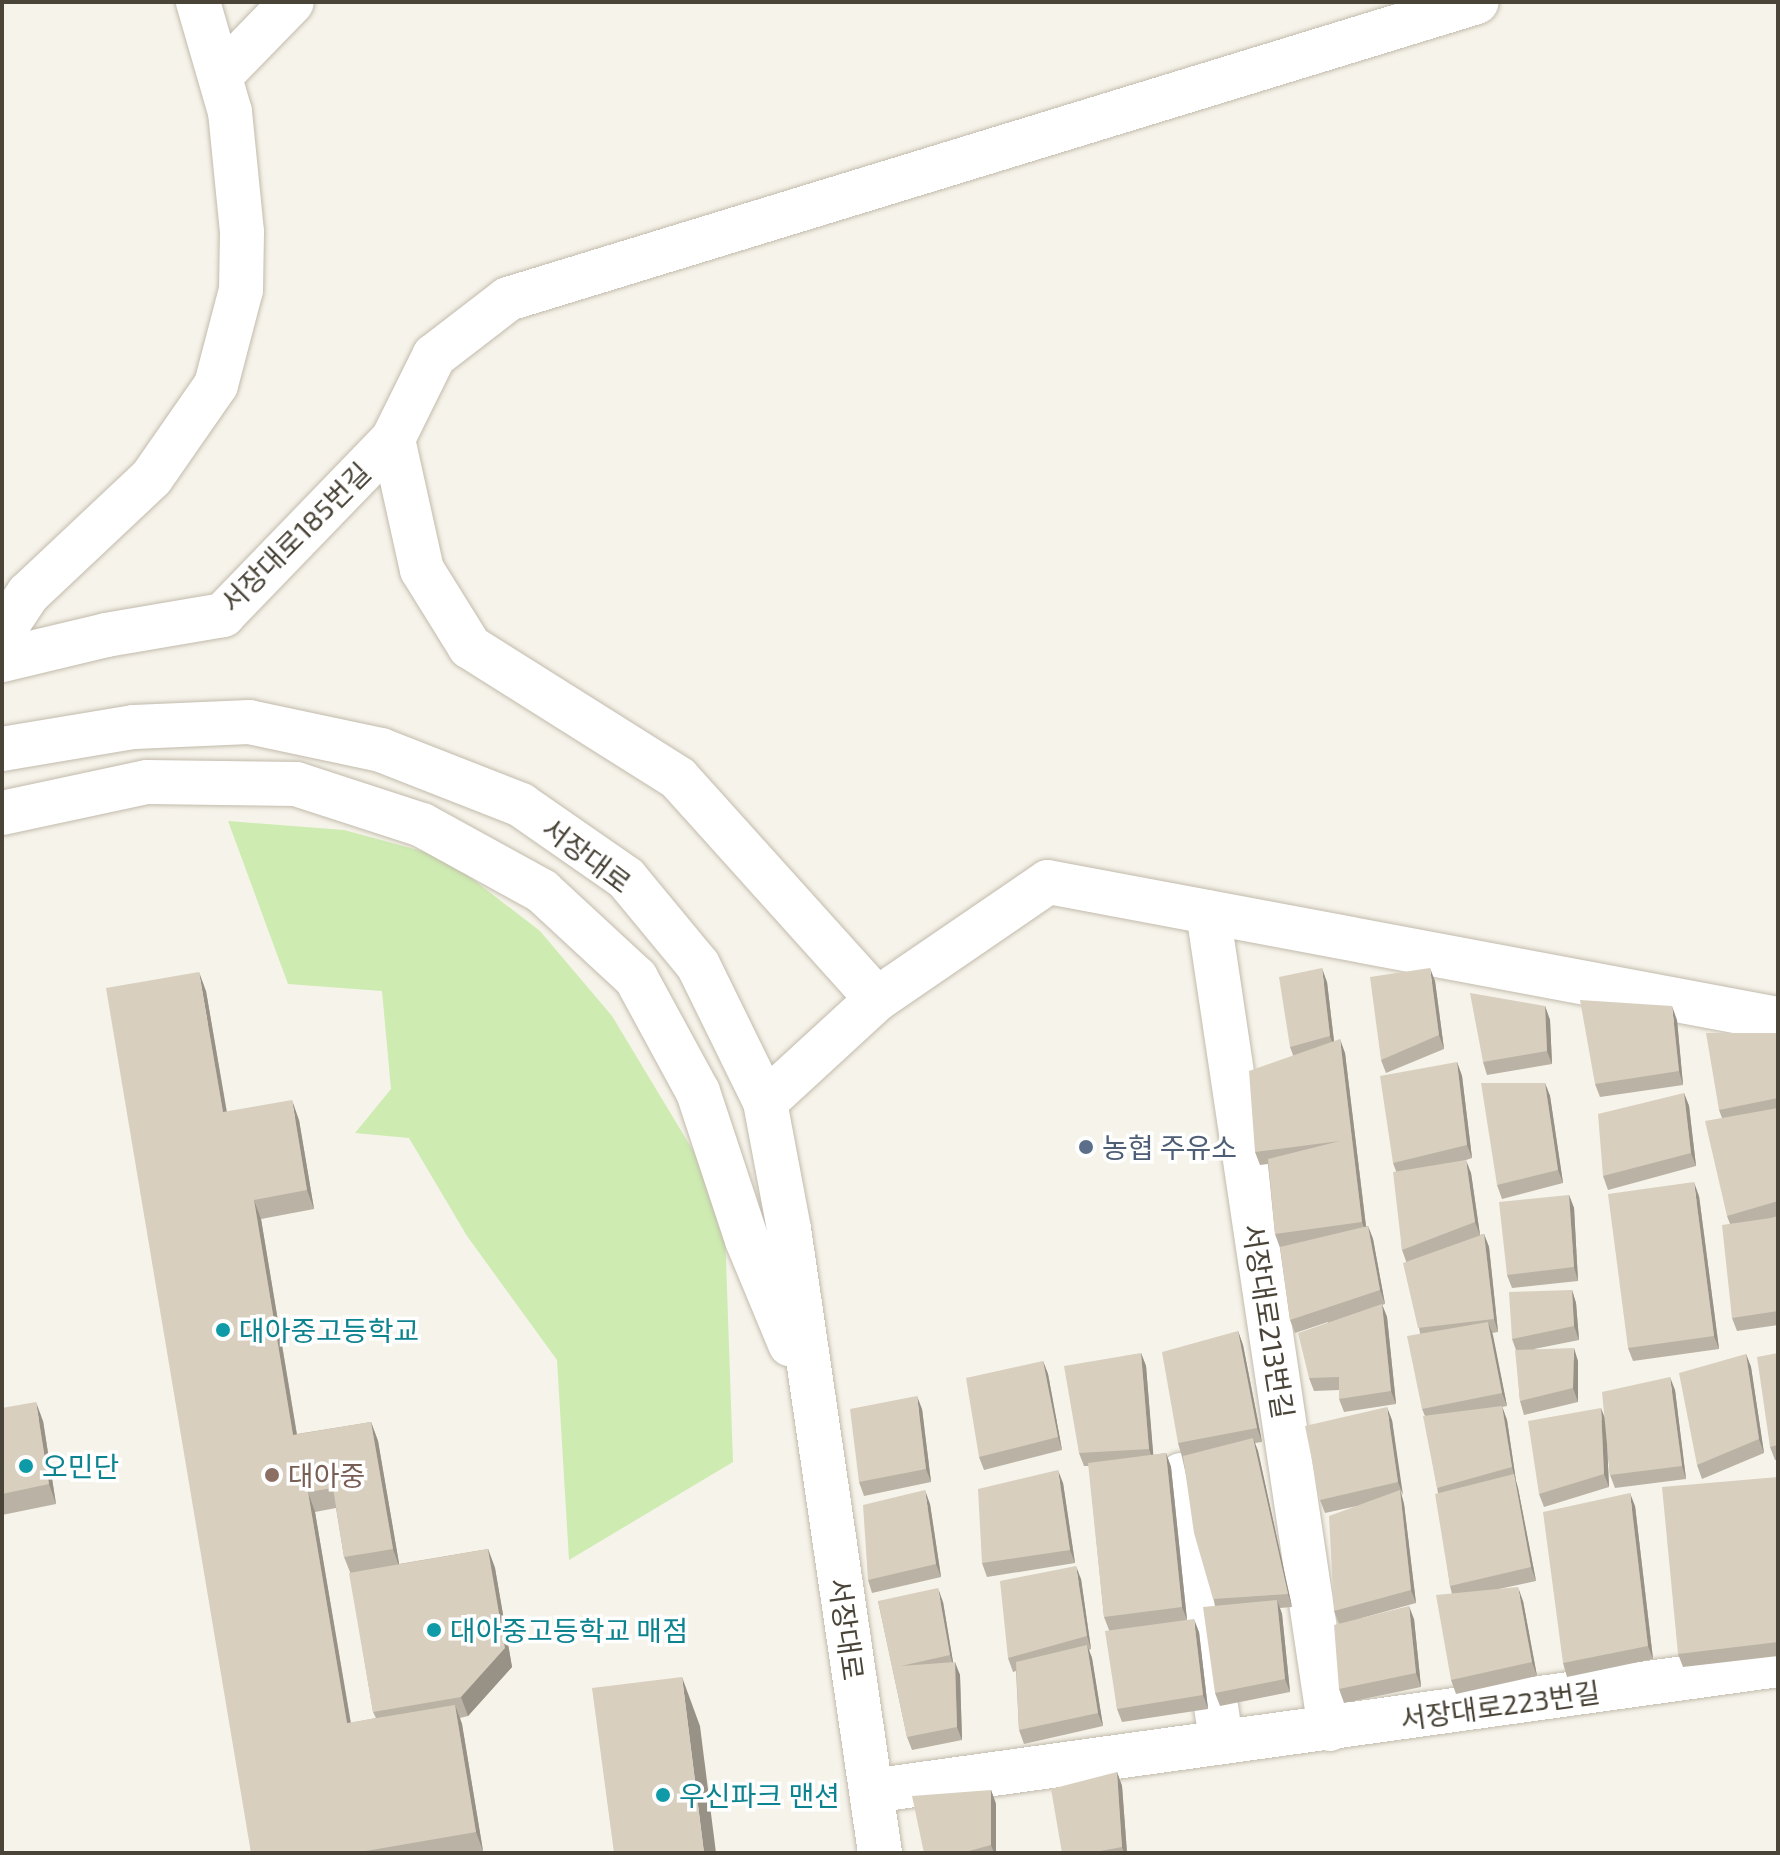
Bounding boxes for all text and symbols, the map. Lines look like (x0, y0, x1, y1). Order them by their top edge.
street label: 서장대로185번길 (213, 455, 377, 619)
street label: 서장대로 (536, 811, 638, 899)
place label: 농협 주유소 (1102, 1130, 1237, 1164)
marker: 농협 주유소 (1077, 1138, 1095, 1156)
street label: 서장대로213번길 (1237, 1221, 1301, 1421)
place label: 대아중고등학교 (239, 1313, 419, 1347)
marker: 대아중고등학교 (214, 1321, 232, 1339)
place label: 오민단 (42, 1449, 119, 1483)
marker: 오민단 (17, 1457, 35, 1475)
place label: 대아중 (288, 1458, 365, 1492)
marker: 대아중 (263, 1466, 281, 1484)
street label: 서장대로 (823, 1576, 871, 1682)
place label: 대아중고등학교 매점 (450, 1613, 688, 1647)
marker: 대아중고등학교 매점 (425, 1621, 443, 1639)
street label: 서장대로223번길 (1398, 1674, 1602, 1736)
place label: 우신파크 맨션 (679, 1778, 840, 1812)
marker: 우신파크 맨션 (654, 1786, 672, 1804)

